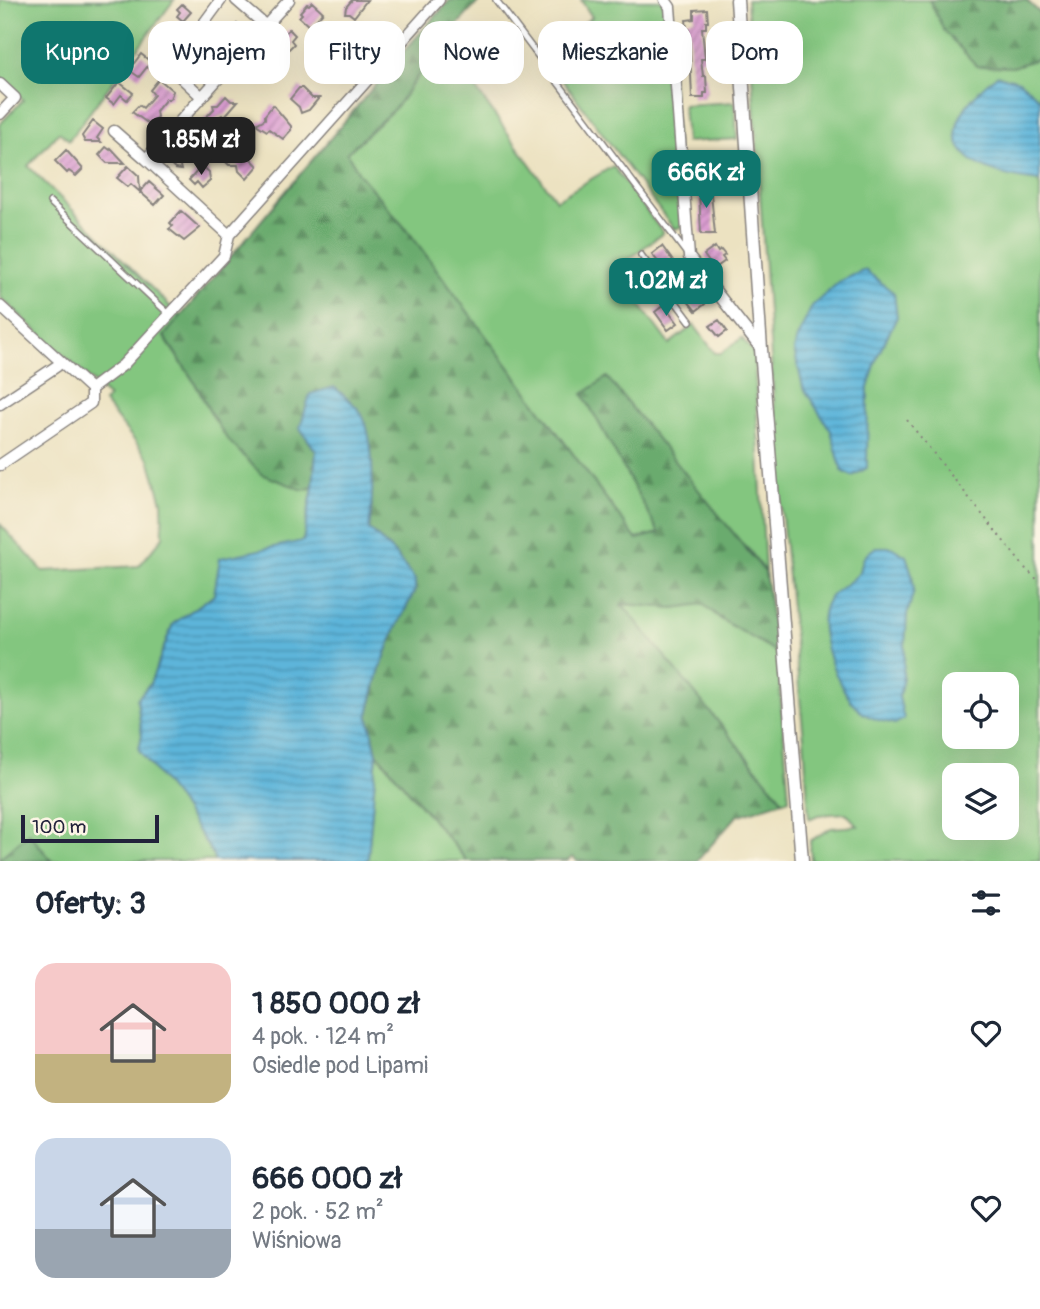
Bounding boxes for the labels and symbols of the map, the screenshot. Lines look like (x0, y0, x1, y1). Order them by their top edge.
pin: 1.85M zł (129, 118, 273, 177)
pin: 666K zł (641, 150, 771, 210)
pin: 1.02M zł (594, 258, 738, 318)
scale bar (21, 812, 159, 844)

